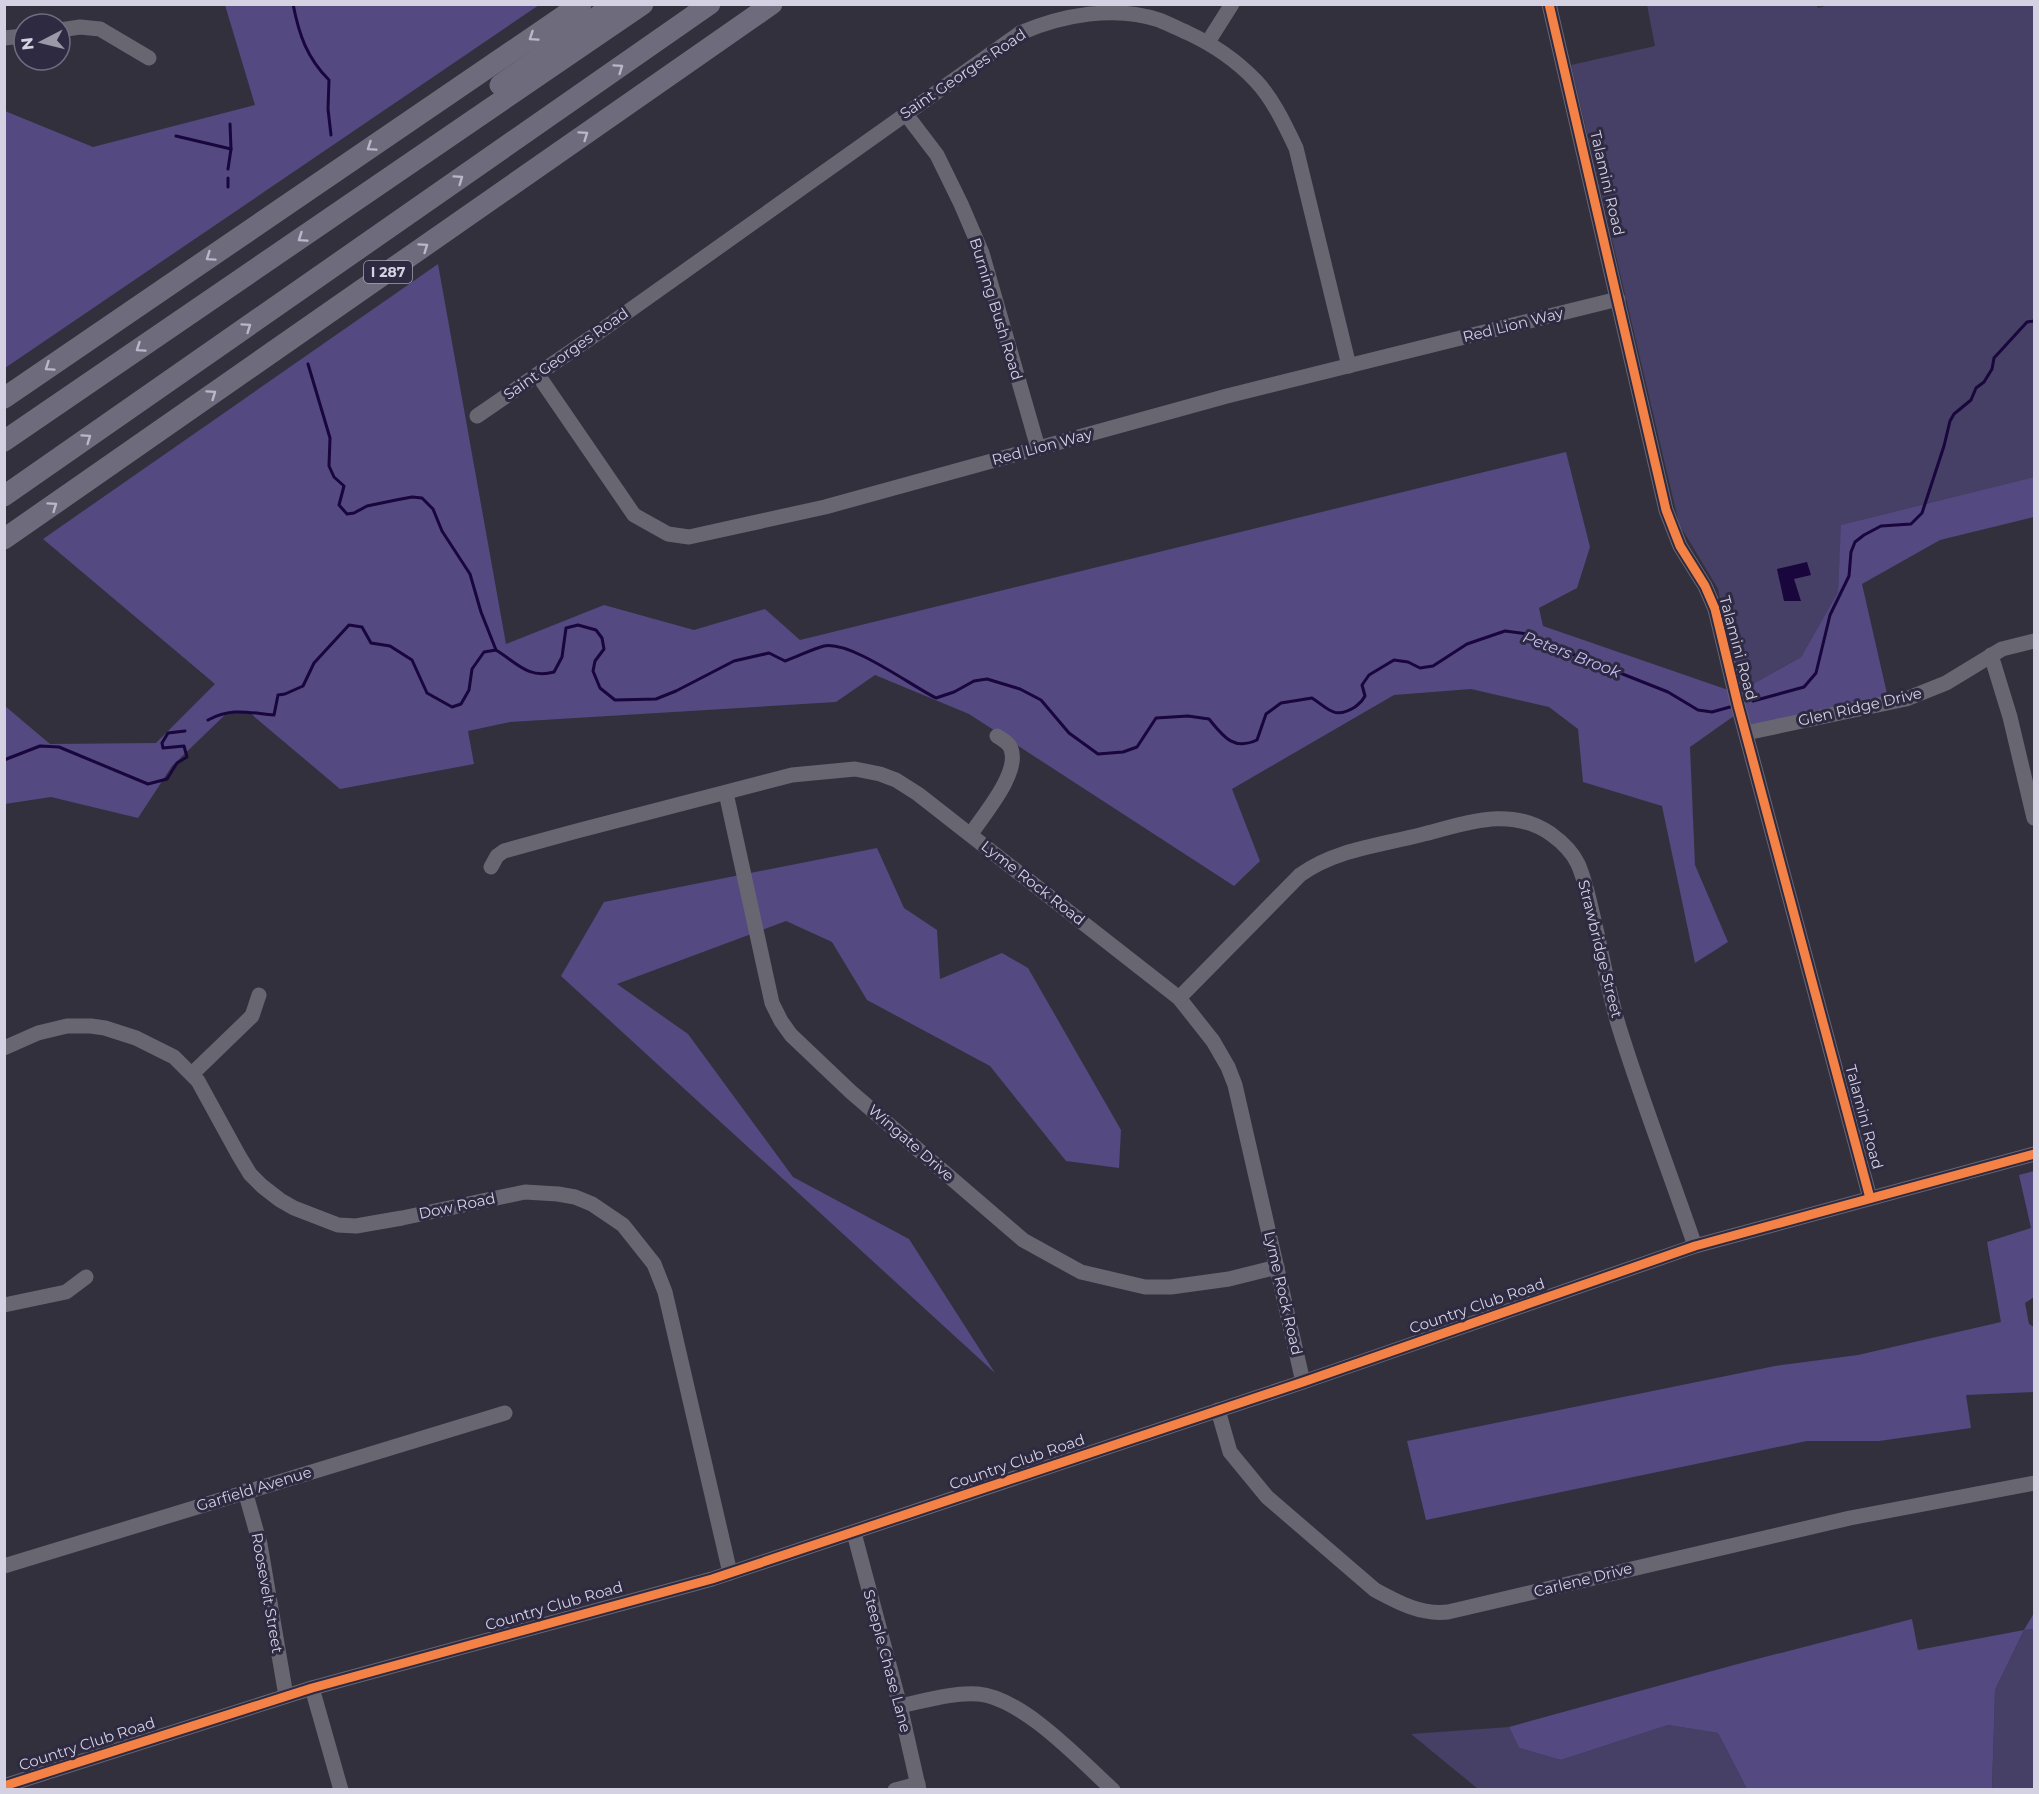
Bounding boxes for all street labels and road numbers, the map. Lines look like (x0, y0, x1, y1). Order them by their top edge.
street label: Saint Georges Road (896, 24, 1029, 123)
street label: Talamini Road (1586, 129, 1629, 237)
street label: Burning Bush Road (966, 235, 1027, 382)
road number: I 287 (364, 261, 412, 283)
street label: Saint Georges Road (500, 303, 632, 404)
street label: Red Lion Way (1461, 303, 1566, 346)
street label: Red Lion Way (990, 424, 1095, 469)
street label: Talamini Road (1715, 594, 1762, 702)
street label: Glen Ridge Drive (1796, 683, 1924, 730)
street label: Lyme Rock Road (978, 836, 1089, 929)
street label: Strawbridge Street (1574, 878, 1627, 1020)
street label: Talamini Road (1841, 1063, 1888, 1171)
street label: Wingate Drive (864, 1100, 958, 1185)
street label: Dow Road (417, 1188, 497, 1223)
street label: Lyme Rock Road (1260, 1229, 1307, 1357)
street label: Country Club Road (1407, 1273, 1547, 1338)
street label: Country Club Road (947, 1429, 1087, 1494)
street label: Garfield Avenue (194, 1462, 314, 1515)
street label: Roosevelt Street (248, 1531, 287, 1655)
street label: Carlene Drive (1532, 1558, 1634, 1601)
street label: Country Club Road (483, 1577, 625, 1634)
street label: Steeple Chase Lane (859, 1587, 916, 1734)
street label: Country Club Road (16, 1713, 157, 1775)

